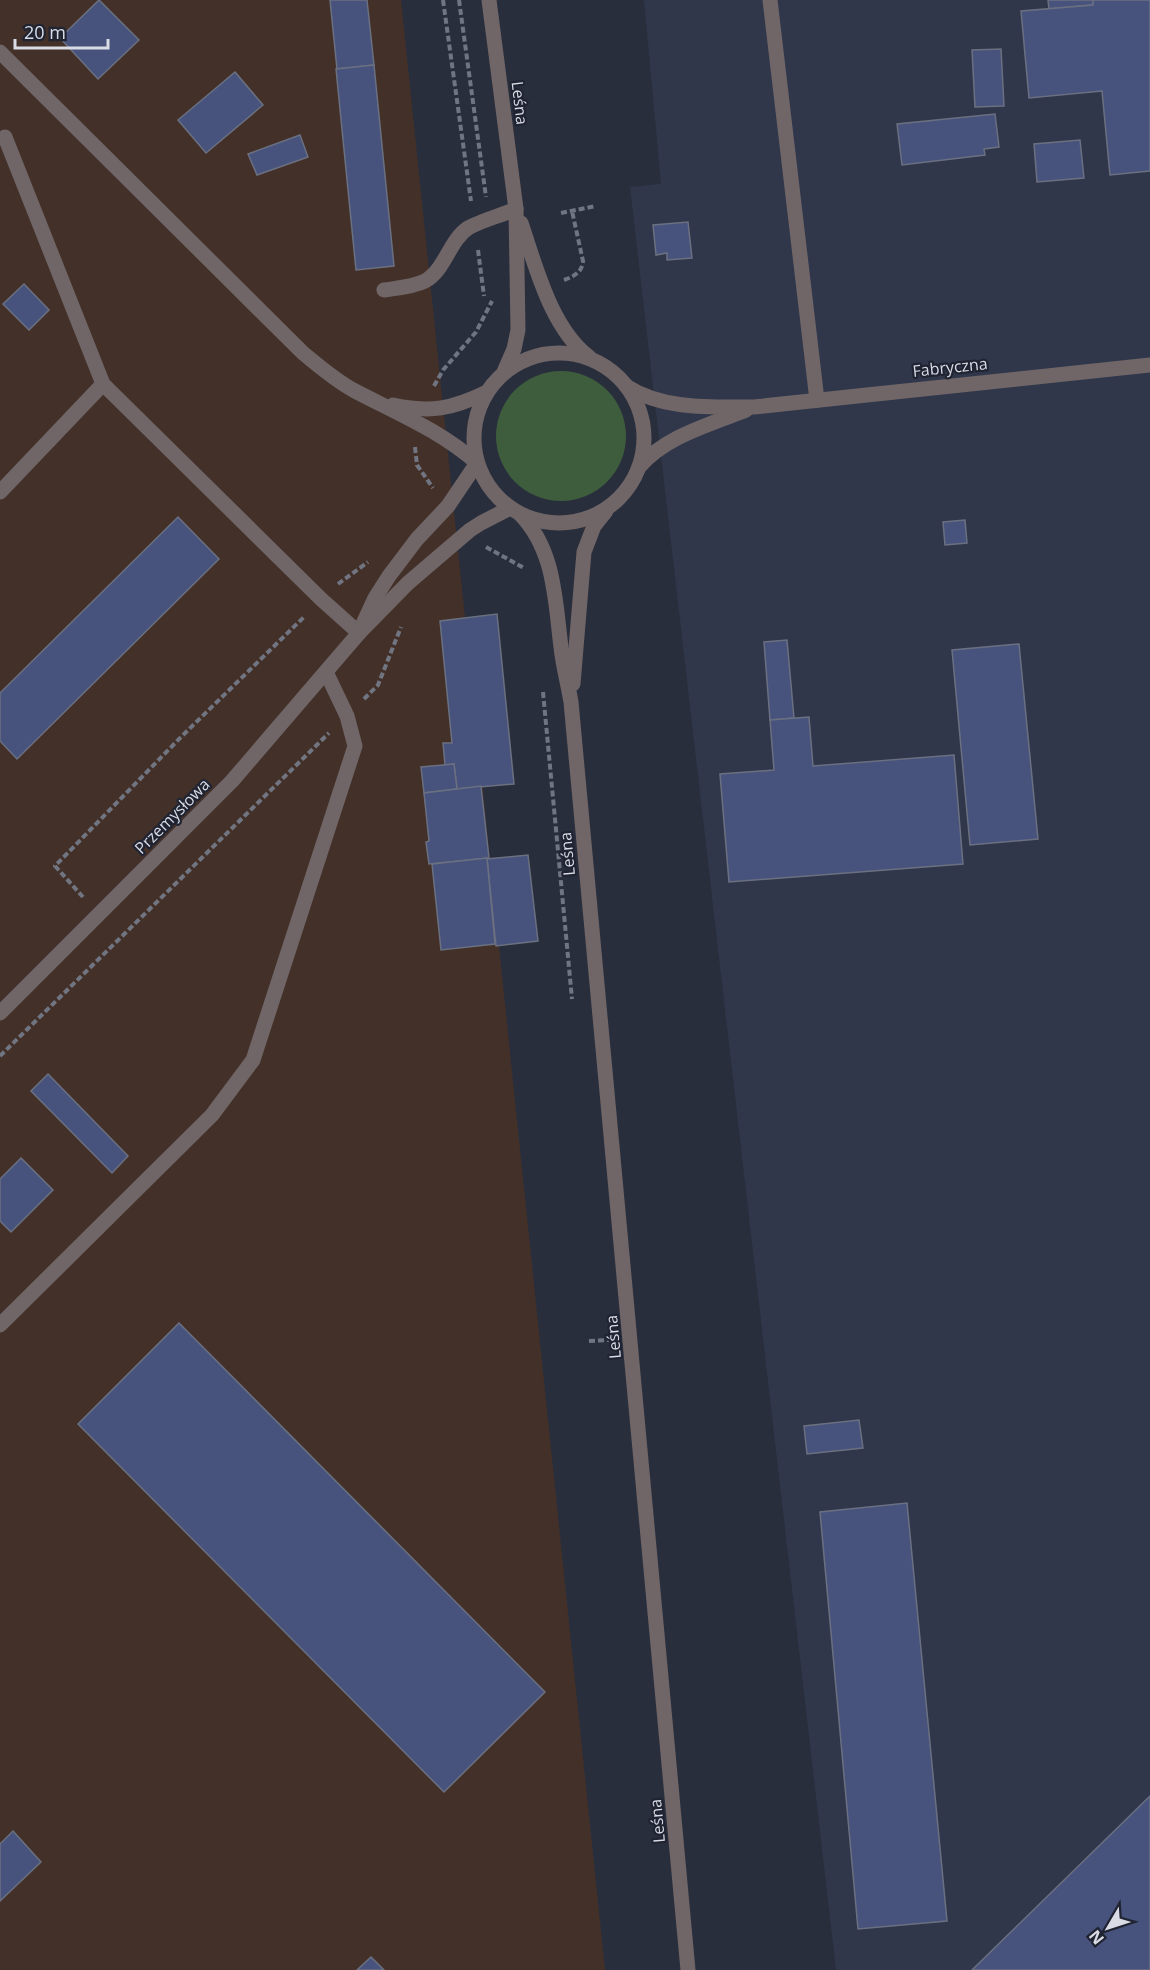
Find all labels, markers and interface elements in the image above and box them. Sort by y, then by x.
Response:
scale bar [15,12,108,50]
text: 20 m [24,20,66,44]
street label: Leśna [506,80,534,126]
street label: Fabryczna [911,352,989,382]
street label: Przemysłowa [130,774,214,858]
street label: Leśna [554,831,580,877]
street label: Leśna [600,1314,626,1360]
street label: Leśna [644,1798,670,1844]
north arrow [1078,1898,1138,1958]
text: N [1084,1925,1109,1949]

